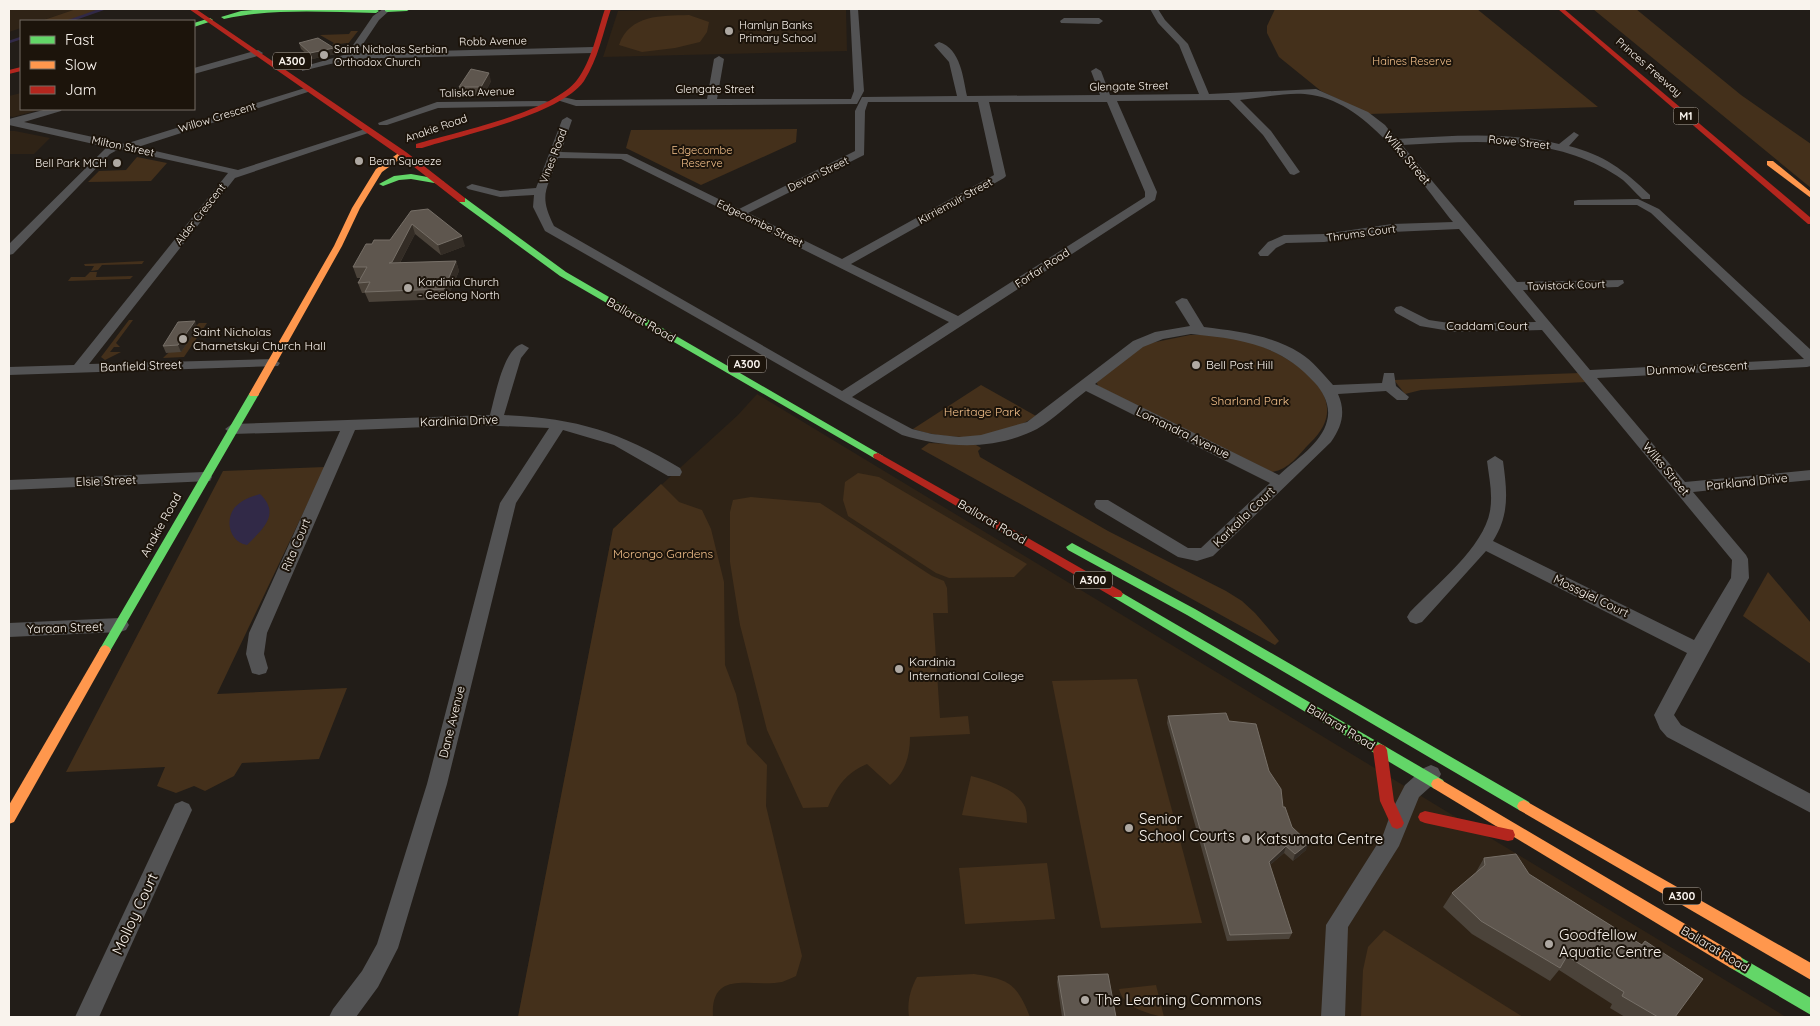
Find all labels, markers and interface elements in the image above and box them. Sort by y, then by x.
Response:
place label: Hamlyn Banks Primary School [739,18,816,45]
legend [20,20,195,110]
marker: Hamlyn Banks Primary School [723,25,735,37]
text: Fast [65,30,94,49]
street label: Robb Avenue [459,33,527,49]
street label: Princes Freeway [1613,34,1685,100]
place label: Saint Nicholas Serbian Orthodox Church [334,42,447,69]
marker: Saint Nicholas Serbian Orthodox Church [318,49,330,61]
road number: A300 [273,52,311,70]
park label: Haines Reserve [1372,54,1452,68]
text: Slow [65,55,97,74]
street label: Glengate Street [1089,78,1169,94]
text: Jam [65,80,96,99]
street label: Glengate Street [675,82,755,96]
street label: Taliska Avenue [439,84,515,100]
street label: Willow Crescent [177,98,258,135]
road number: M1 [1674,108,1698,124]
street label: Anakie Road [403,111,469,145]
street label: Vines Road [536,127,570,185]
street label: Wilks Street [1381,128,1434,187]
street label: Rowe Street [1488,132,1551,152]
street label: Milton Street [90,133,156,160]
park label: Edgecombe Reserve [672,143,732,170]
street label: Devon Street [785,153,851,195]
place label: Bean Squeeze [369,154,441,168]
marker: Bean Squeeze [353,155,365,167]
place label: Bell Park MCH [35,156,107,170]
marker: Bell Park MCH [111,157,123,169]
street label: Kirriemuir Street [915,175,995,227]
street label: Alder Crescent [172,180,229,248]
street label: Edgecombe Street [715,196,806,250]
street label: Thrums Court [1326,221,1397,245]
street label: Forfar Road [1012,245,1072,291]
place label: Kardinia Church - Geelong North [418,275,500,302]
street label: Tavistock Court [1527,277,1606,293]
marker: Kardinia Church - Geelong North [402,282,414,294]
street label: Ballarat Road [604,294,678,345]
street label: Caddam Court [1446,318,1528,333]
place label: Saint Nicholas Charnetskyi Church Hall [193,324,326,353]
marker: Saint Nicholas Charnetskyi Church Hall [177,333,189,345]
road number: A300 [728,356,766,372]
street label: Banfield Street [100,357,182,374]
place label: Bell Post Hill [1206,357,1273,372]
street label: Dunmow Crescent [1646,357,1748,378]
marker: Bell Post Hill [1190,359,1202,371]
park label: Sharland Park [1211,393,1289,408]
street label: Lomandra Avenue [1134,403,1233,462]
park label: Heritage Park [944,404,1020,419]
street label: Kardinia Drive [419,412,499,429]
street label: Wilks Street [1640,439,1693,498]
street label: Parkland Drive [1706,470,1789,493]
street label: Elsie Street [75,472,137,489]
street label: Karkalla Court [1210,483,1278,550]
street label: Anakie Road [137,490,184,559]
street label: Ballarat Road [955,496,1029,547]
street label: Rita Court [278,516,313,573]
park label: Morongo Gardens [613,546,713,561]
street label: Mossgiel Court [1551,571,1631,620]
road number: A300 [1074,572,1112,588]
street label: Yaraan Street [27,619,103,636]
place label: Kardinia International College [909,654,1024,683]
marker: Kardinia International College [893,663,905,675]
street label: Dane Avenue [435,684,468,760]
street label: Ballarat Road [1305,700,1378,753]
place label: Senior School Courts [1139,809,1235,845]
marker: Senior School Courts [1123,822,1135,834]
place label: Katsumata Centre [1256,829,1383,848]
marker: Katsumata Centre [1240,833,1252,845]
street label: Molloy Court [107,870,162,958]
road number: A300 [1663,888,1701,904]
street label: Ballarat Road [1679,922,1752,975]
place label: Goodfellow Aquatic Centre [1559,925,1662,961]
marker: Goodfellow Aquatic Centre [1543,938,1555,950]
place label: The Learning Commons [1095,990,1262,1009]
marker: The Learning Commons [1079,994,1091,1006]

